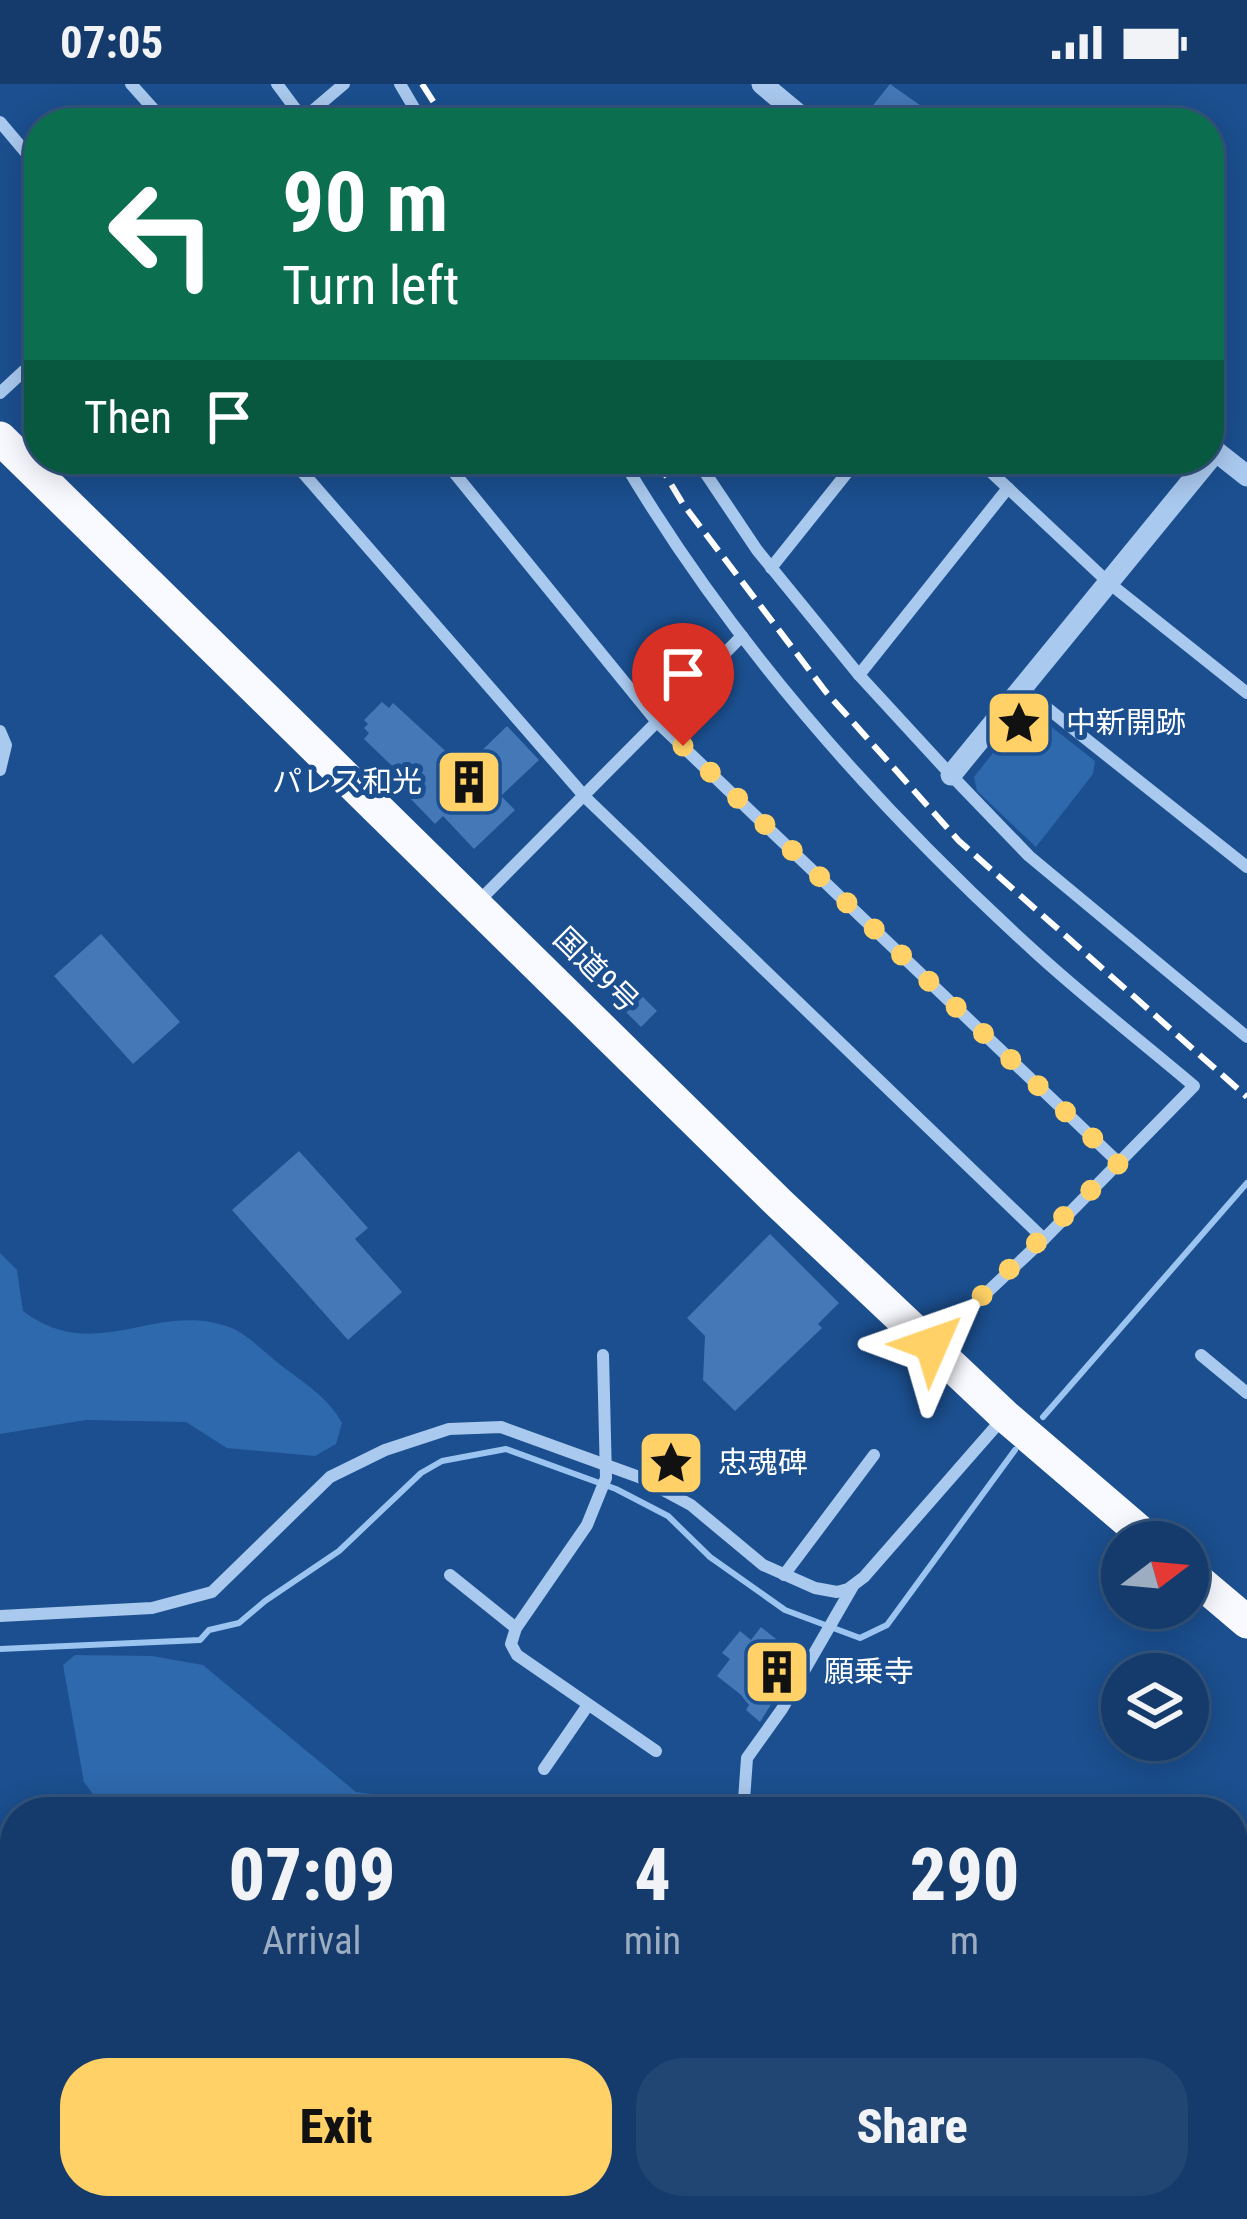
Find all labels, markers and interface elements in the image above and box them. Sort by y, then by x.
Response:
text: 07:05 [60,16,163,69]
text: 90 m [282,153,449,252]
icon: left [84,156,240,312]
text: Turn left [282,254,459,317]
icon: arrive [196,384,262,450]
text: Then [84,391,172,444]
pin [632,623,734,746]
icon: arrive [650,641,716,707]
place icon: 中新開跡 [984,688,1054,758]
place label: 中新開跡 [1066,705,1186,740]
building icon: パレス和光 [434,747,504,817]
place label: パレス和光 [272,764,422,799]
street label: 国道9号 [547,920,646,1019]
position arrow [869,1281,995,1407]
place icon: 忠魂碑 [636,1428,706,1498]
place label: 忠魂碑 [718,1445,808,1480]
north arrow [1101,1521,1209,1629]
map controls [1101,1521,1209,1761]
building icon: 願乗寺 [742,1637,812,1707]
button: layers [1101,1653,1209,1761]
place label: 願乗寺 [824,1654,914,1689]
text: 07:09 [229,1833,395,1918]
text: 4 [634,1833,671,1918]
text: 290 [910,1833,1019,1918]
text: Arrival [262,1918,362,1964]
text: min [624,1918,681,1964]
text: m [950,1918,979,1964]
button: Exit [60,2058,612,2196]
button: Share [636,2058,1188,2196]

